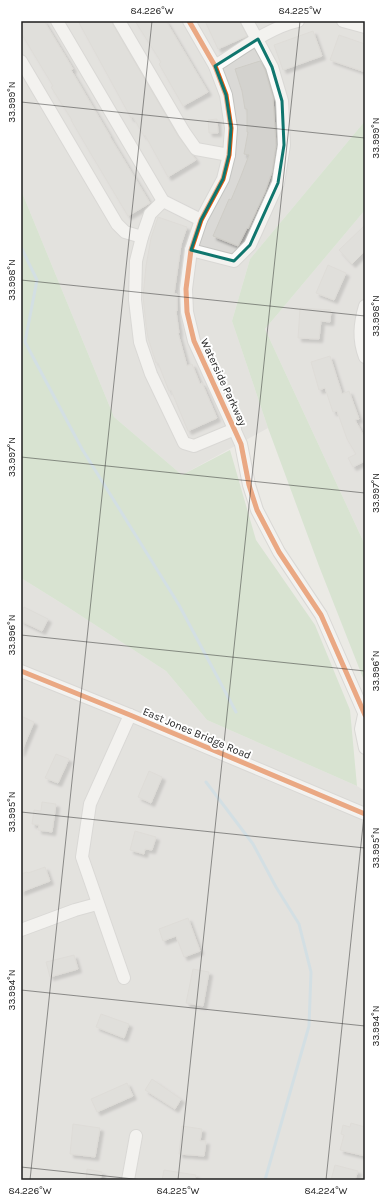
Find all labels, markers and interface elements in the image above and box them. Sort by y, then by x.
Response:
text: 84.226°W [130,5,174,17]
text: 84.225°W [278,5,322,17]
text: 33.999°N [6,81,18,123]
text: 33.999°N [370,117,382,159]
text: 33.998°N [6,259,18,301]
text: 33.998°N [370,295,382,337]
street label: Waterside Parkway [198,337,249,428]
text: 33.997°N [6,437,18,477]
text: 33.997°N [370,473,382,513]
text: 33.996°N [6,614,18,656]
text: 33.996°N [370,650,382,692]
street label: East Jones Bridge Road [141,705,253,762]
text: 33.995°N [6,791,18,833]
text: 33.995°N [370,827,382,869]
text: 33.994°N [6,969,18,1011]
text: 33.994°N [370,1005,382,1047]
text: 84.226°W [8,1185,52,1197]
text: 84.225°W [156,1185,200,1197]
text: 84.224°W [304,1185,348,1197]

